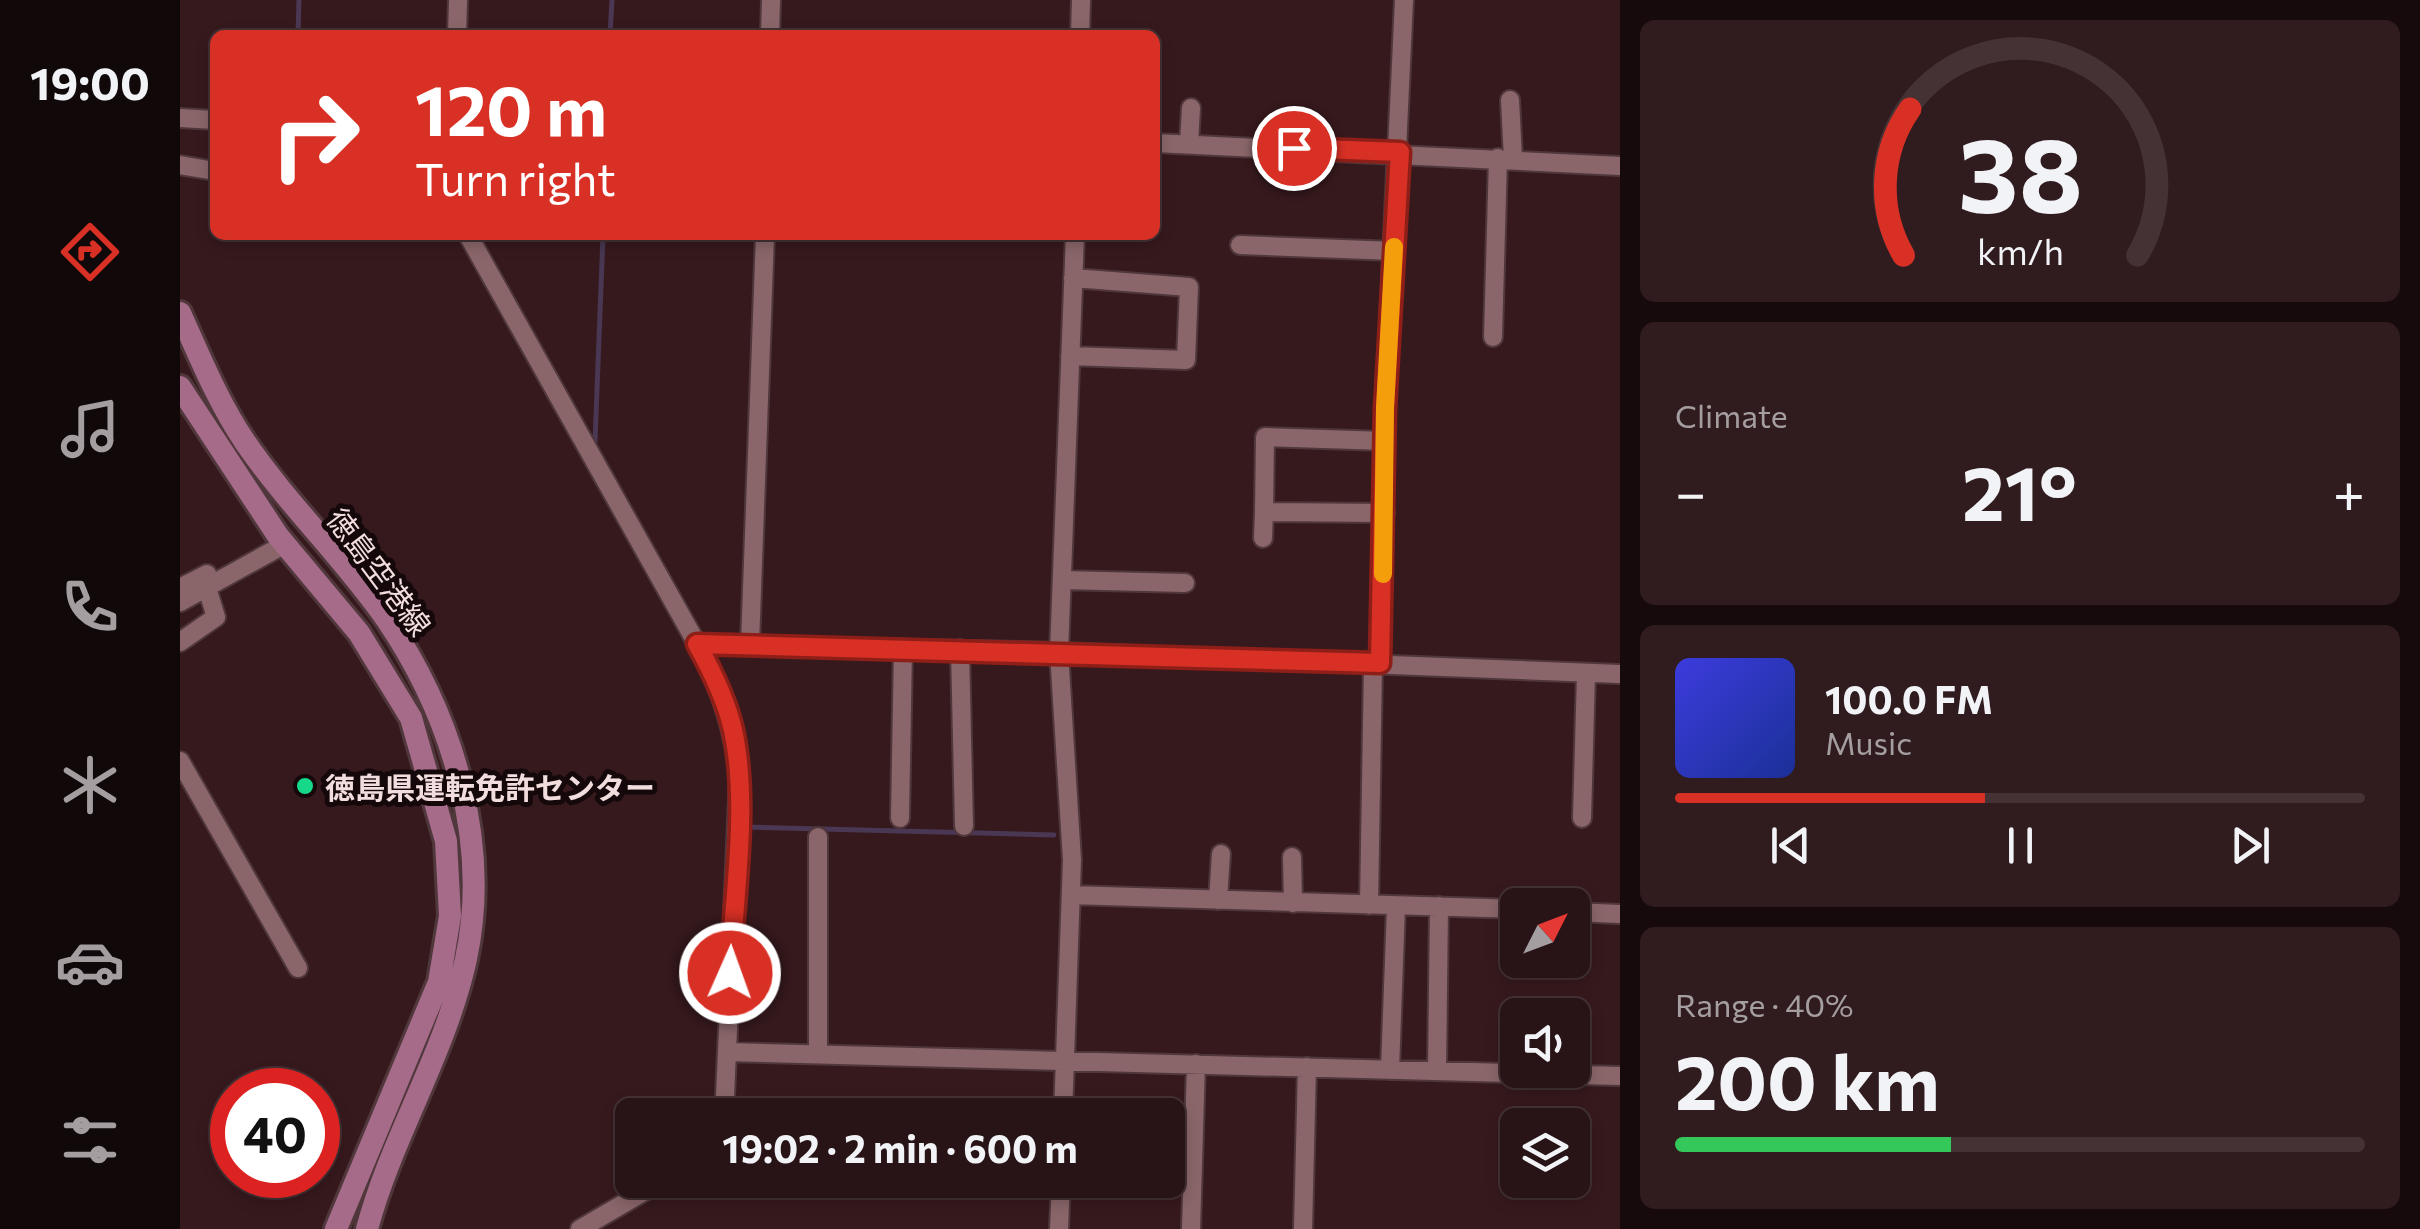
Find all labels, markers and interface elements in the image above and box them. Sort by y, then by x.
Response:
text: 19:00 [30,54,150,109]
text: 120 m [415,65,607,150]
icon: right [250,70,380,200]
pin [1252,106,1337,191]
text: 38 [1958,107,2082,234]
icon: arrive [1267,121,1322,176]
text: Turn right [415,150,616,205]
icon: directions [55,217,125,287]
text: km/h [1977,229,2063,272]
icon: music [55,394,125,464]
text: Climate [1675,395,1788,435]
text: 21° [1962,445,2077,536]
text: − [1675,457,1706,524]
text: + [2333,457,2365,524]
street label: 徳島空港線 [320,500,440,642]
icon: phone [55,572,125,642]
text: 100.0 FM [1825,675,1993,722]
text: Music [1825,722,1912,762]
icon: climate [55,750,125,820]
place label: 徳島県運転免許センター [325,768,655,805]
marker: 徳島県運転免許センター [294,775,316,797]
icon: previous [1763,818,1818,873]
icon: pause [1993,818,2048,873]
icon: next [2223,818,2278,873]
north arrow [1500,888,1590,978]
map controls [1500,888,1590,1198]
position arrow [678,921,782,1025]
icon: car [55,927,125,997]
text: Range · 40% [1675,984,1853,1024]
button: sound [1500,998,1590,1088]
text: 200 km [1675,1034,1940,1125]
speed limit sign: 40 [210,1068,340,1198]
icon: filters [55,1105,125,1175]
button: layers [1500,1108,1590,1198]
text: 19:02 · 2 min · 600 m [722,1124,1078,1171]

